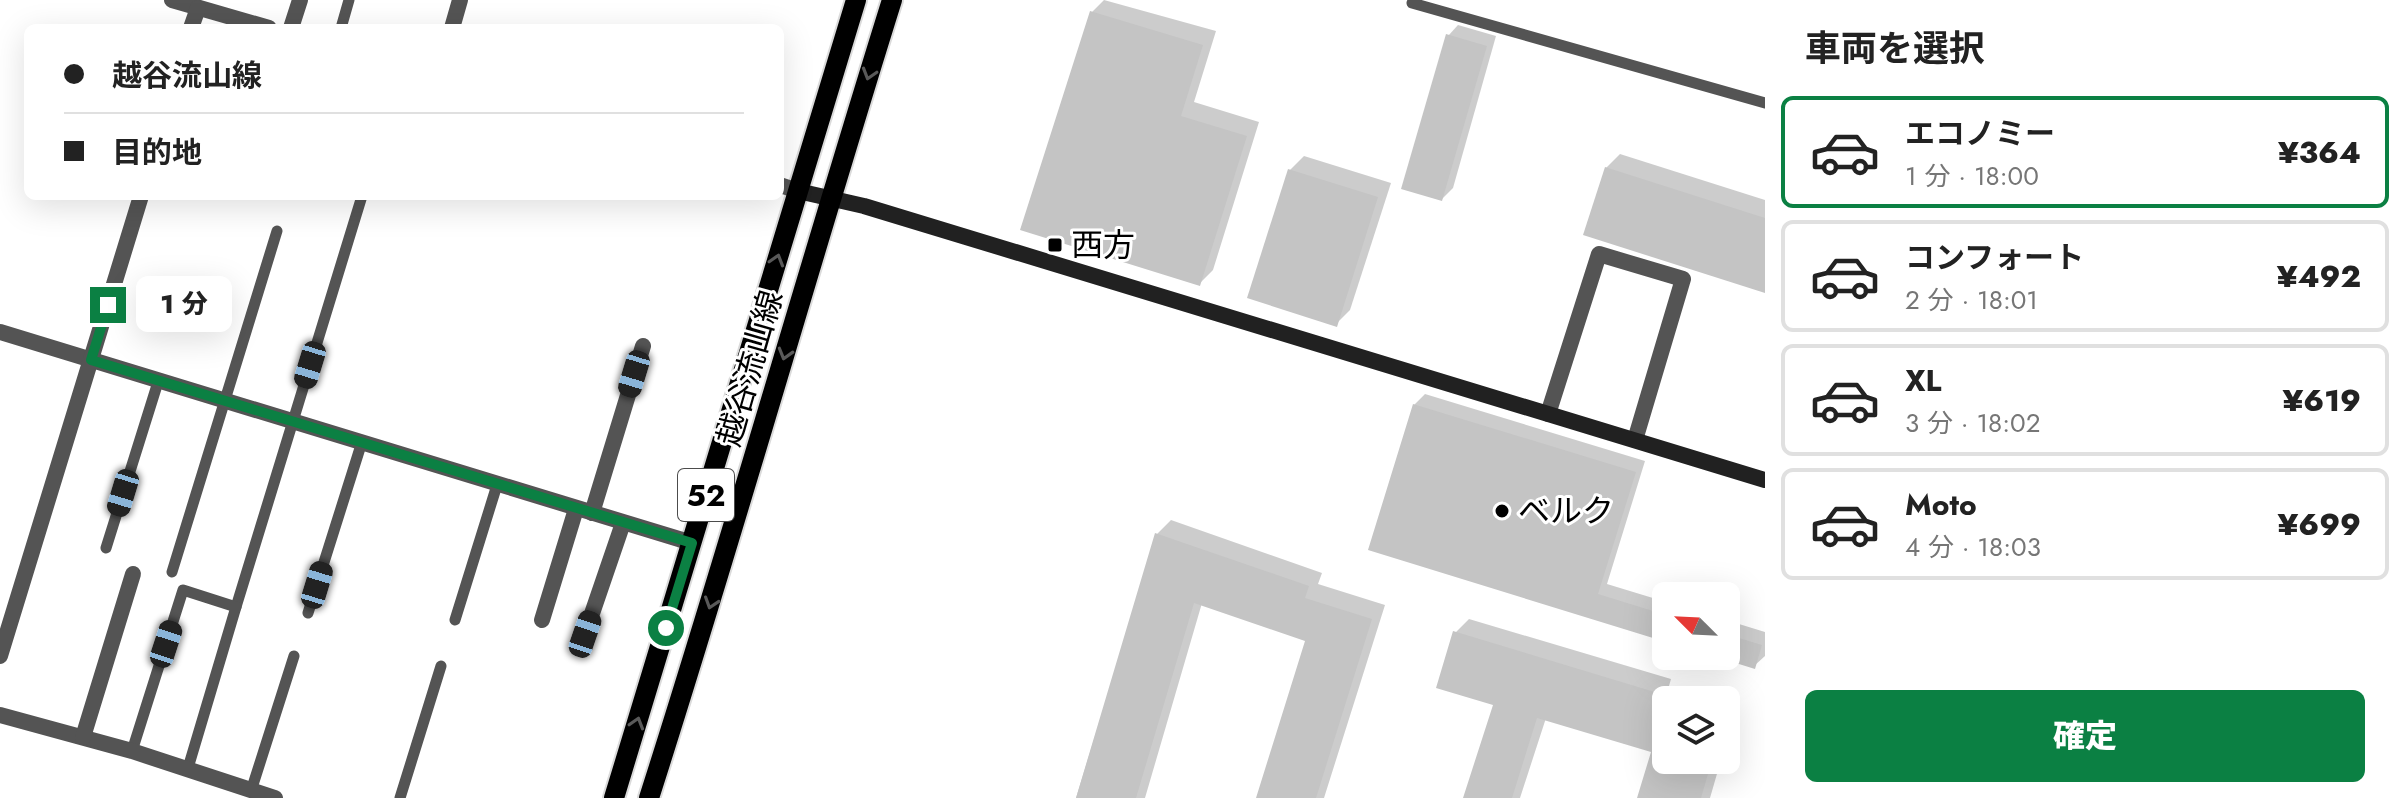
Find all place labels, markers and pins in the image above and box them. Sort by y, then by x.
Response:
place label: 西方 [1071,222,1135,268]
marker: 西方 [1046,236,1064,254]
place label: ベルク [1518,488,1614,534]
marker: ベルク [1493,502,1511,520]

